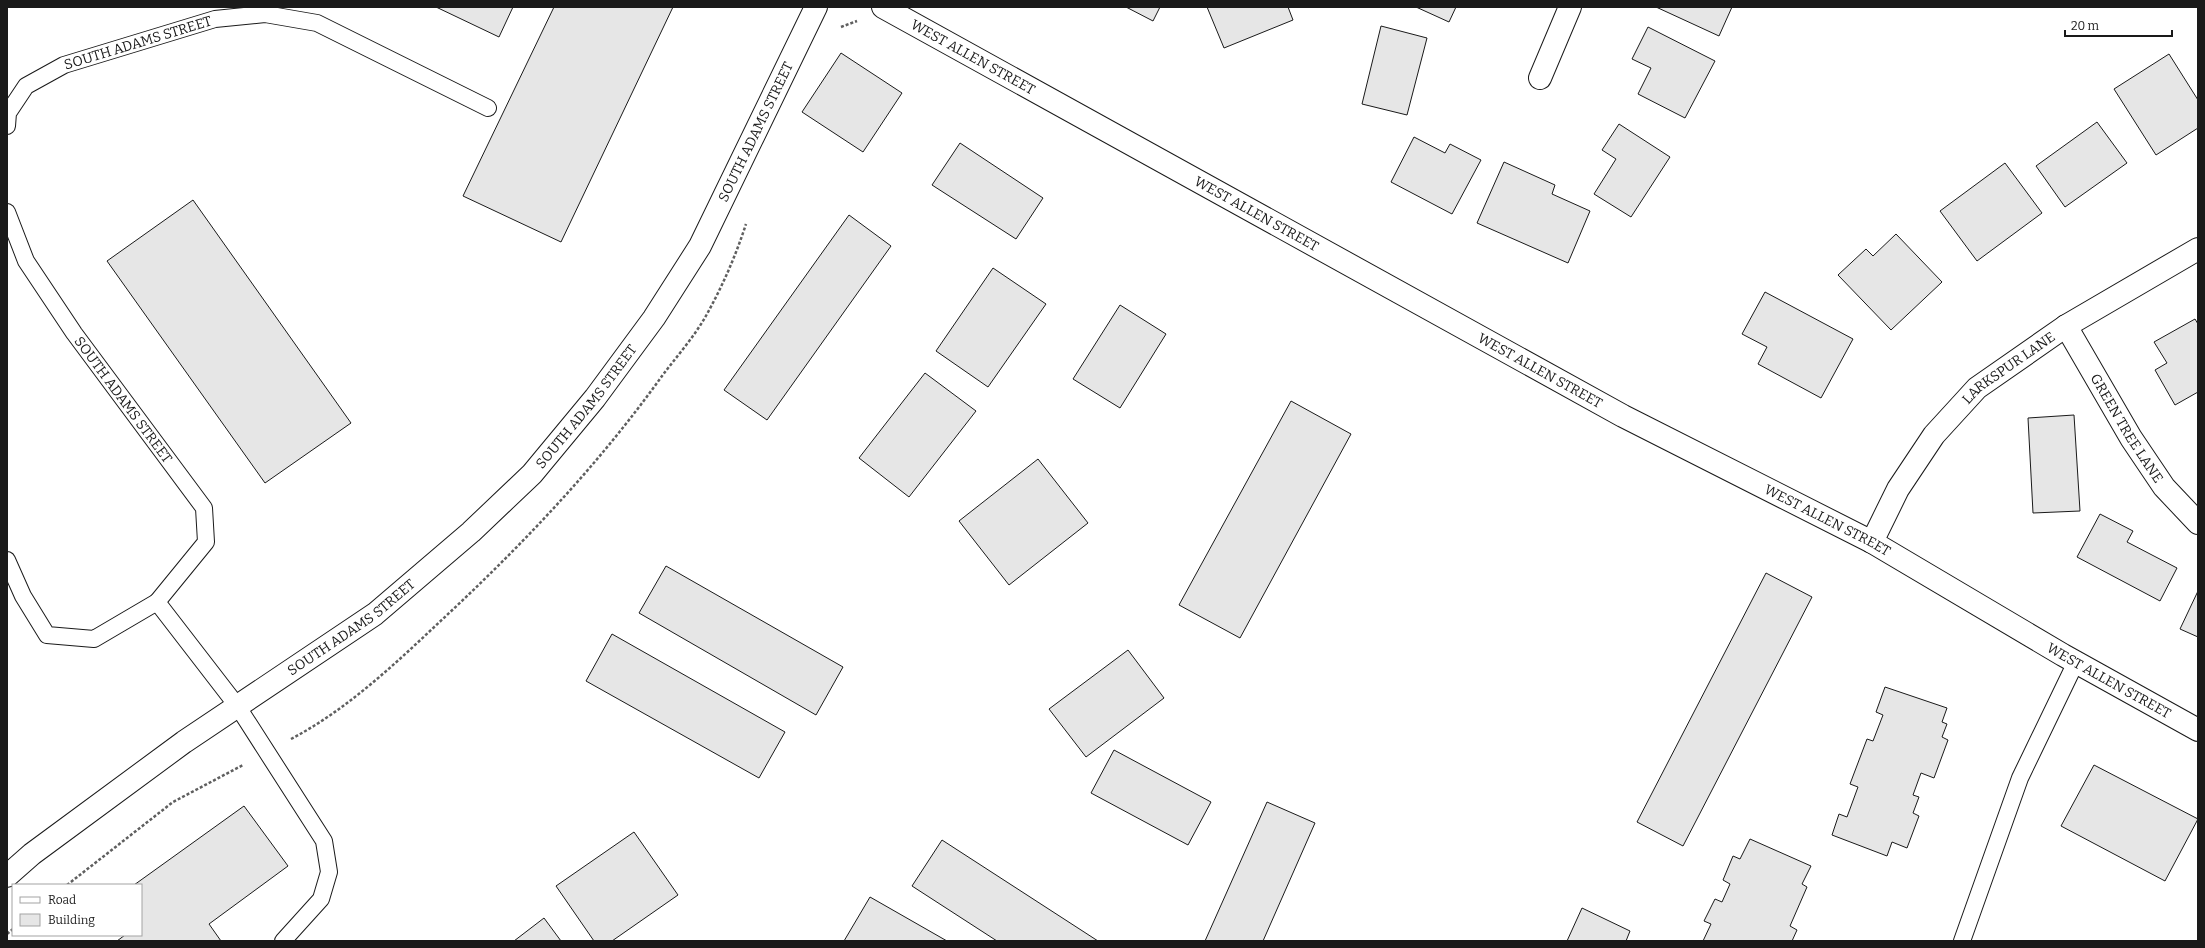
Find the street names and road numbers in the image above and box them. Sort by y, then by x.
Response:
street label: SOUTH ADAMS STREET [62,13,214,73]
street label: WEST ALLEN STREET [908,16,1038,98]
street label: SOUTH ADAMS STREET [715,59,797,205]
street label: WEST ALLEN STREET [1191,173,1322,255]
street label: LARKSPUR LANE [1959,328,2059,408]
street label: WEST ALLEN STREET [1475,330,1605,412]
street label: SOUTH ADAMS STREET [70,333,176,466]
street label: SOUTH ADAMS STREET [532,341,641,472]
street label: GREEN TREE LANE [2087,371,2167,486]
street label: WEST ALLEN STREET [1762,481,1893,560]
street label: SOUTH ADAMS STREET [284,576,419,679]
street label: WEST ALLEN STREET [2044,639,2174,722]

